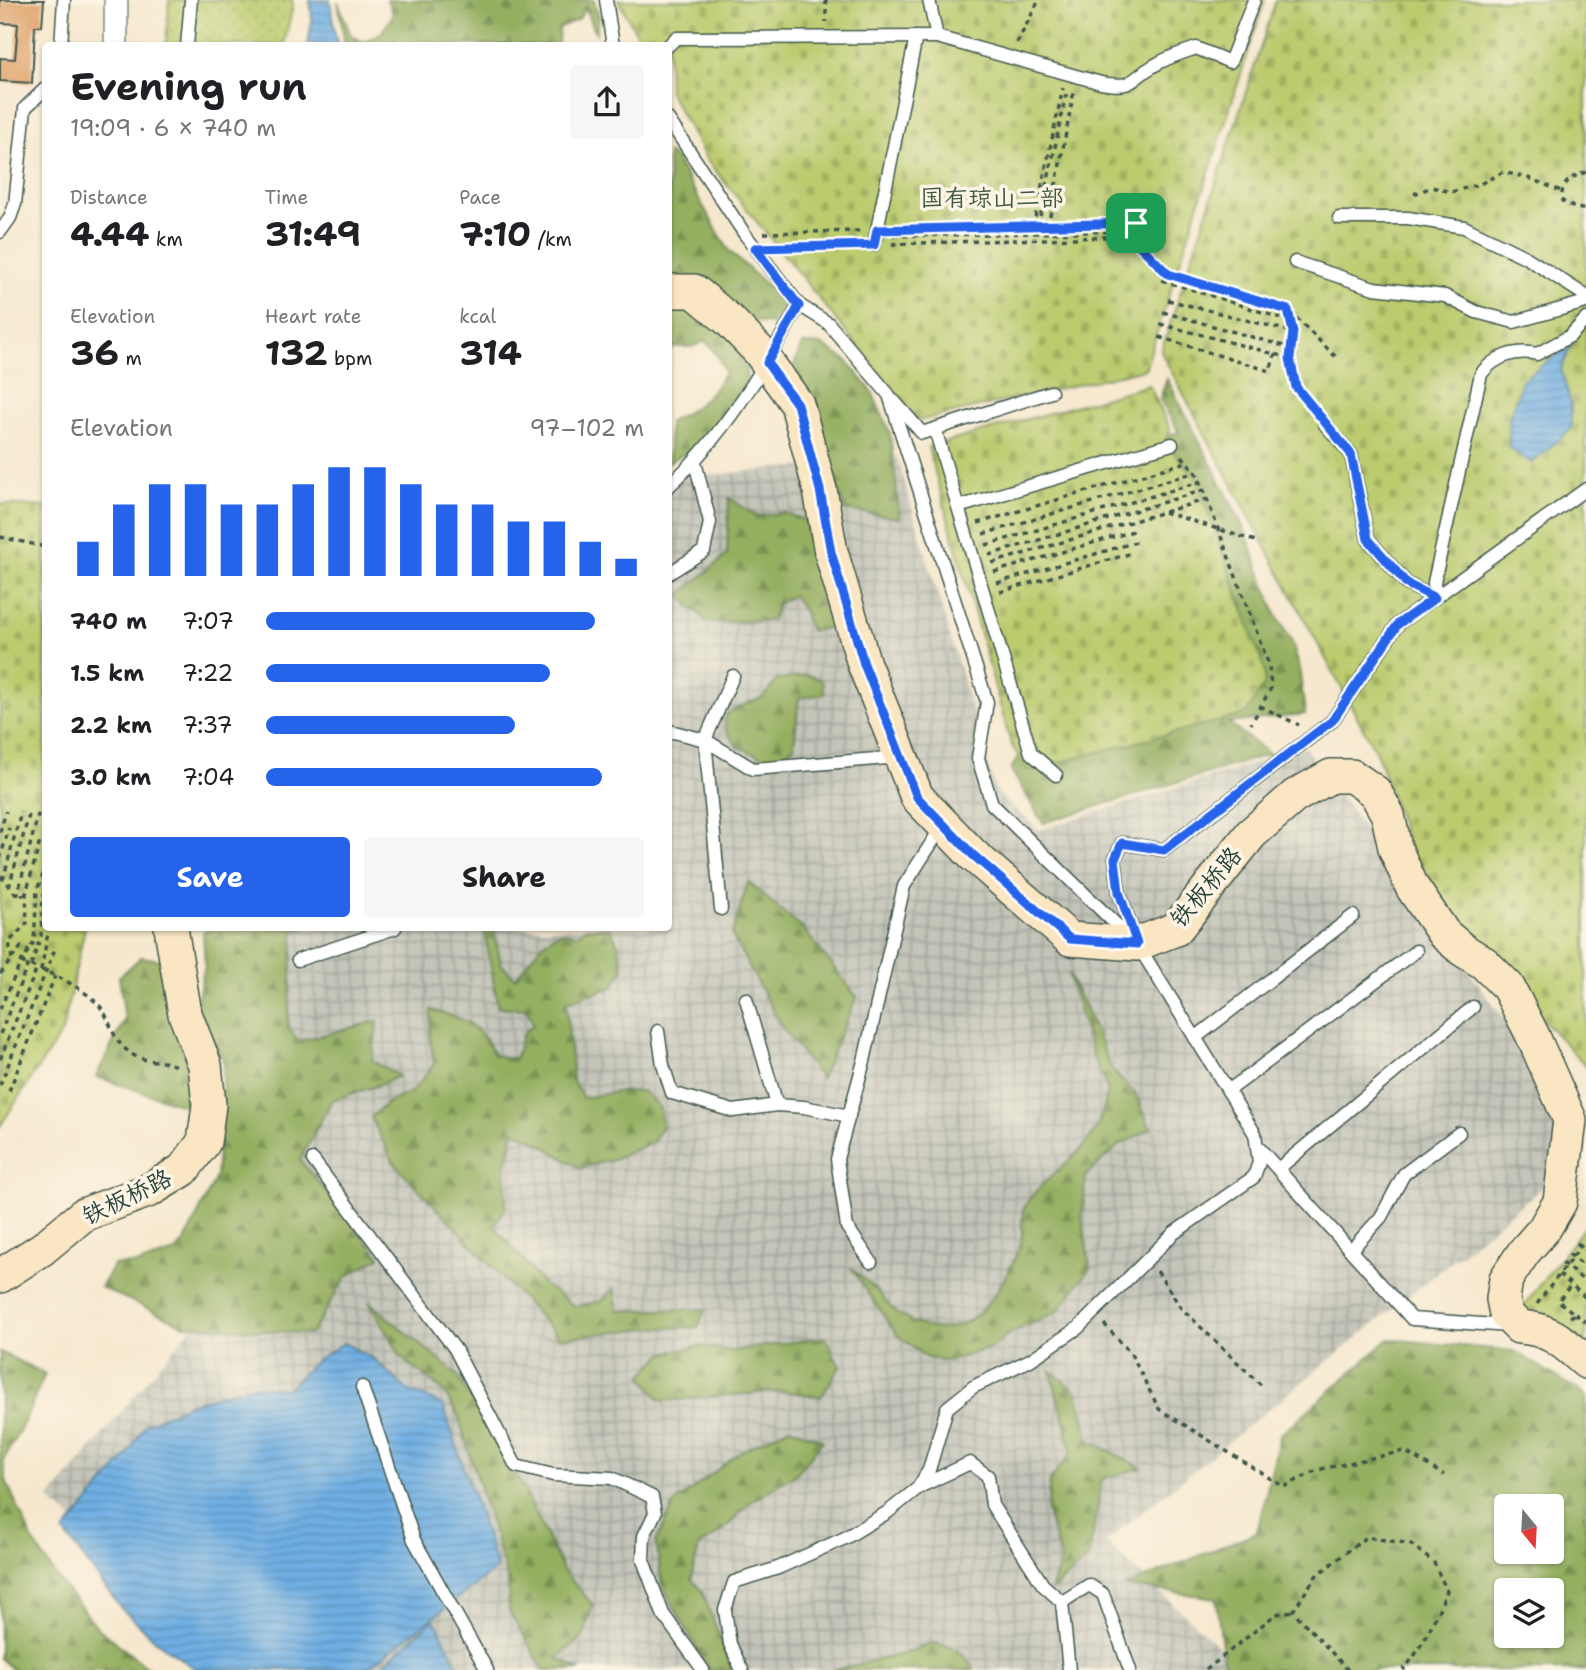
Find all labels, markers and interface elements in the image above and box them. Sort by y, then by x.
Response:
text: Evening run [70,61,307,112]
button: share [570,65,644,139]
text: 19:09 · 6 × 740 m [70,113,276,143]
park label: 国有琼山二部 [920,182,1064,214]
text: Distance [70,185,148,210]
text: Time [265,185,308,210]
text: Pace [459,185,501,210]
pin [1106,193,1166,253]
icon: arrive [1117,204,1155,242]
text: 4.44 [70,210,149,257]
text: 31:49 [265,210,361,257]
text: 7:10 [459,210,531,257]
text: km [149,227,183,252]
text: /km [531,227,572,252]
text: Elevation [70,304,155,329]
text: Heart rate [265,304,361,329]
text: kcal [459,304,496,329]
text: 36 [70,329,119,376]
text: 132 [265,329,328,376]
text: 314 [459,329,522,376]
text: m [119,346,142,371]
text: bpm [328,346,372,371]
text: Elevation [70,413,173,443]
text: 97–102 m [530,413,644,443]
text: 740 m [70,606,147,636]
text: 7:07 [182,606,234,636]
text: 1.5 km [70,658,144,688]
text: 7:22 [182,658,233,688]
text: 2.2 km [70,710,152,740]
text: 7:37 [182,710,233,740]
text: 3.0 km [70,762,151,792]
text: 7:04 [182,762,234,792]
button: Save [70,837,350,917]
button: Share [364,837,644,917]
street label: 铁板桥路 [1163,840,1249,934]
street label: 铁板桥路 [77,1162,177,1232]
north arrow [1494,1494,1564,1564]
map controls [1494,1494,1564,1648]
button: layers [1494,1578,1564,1648]

